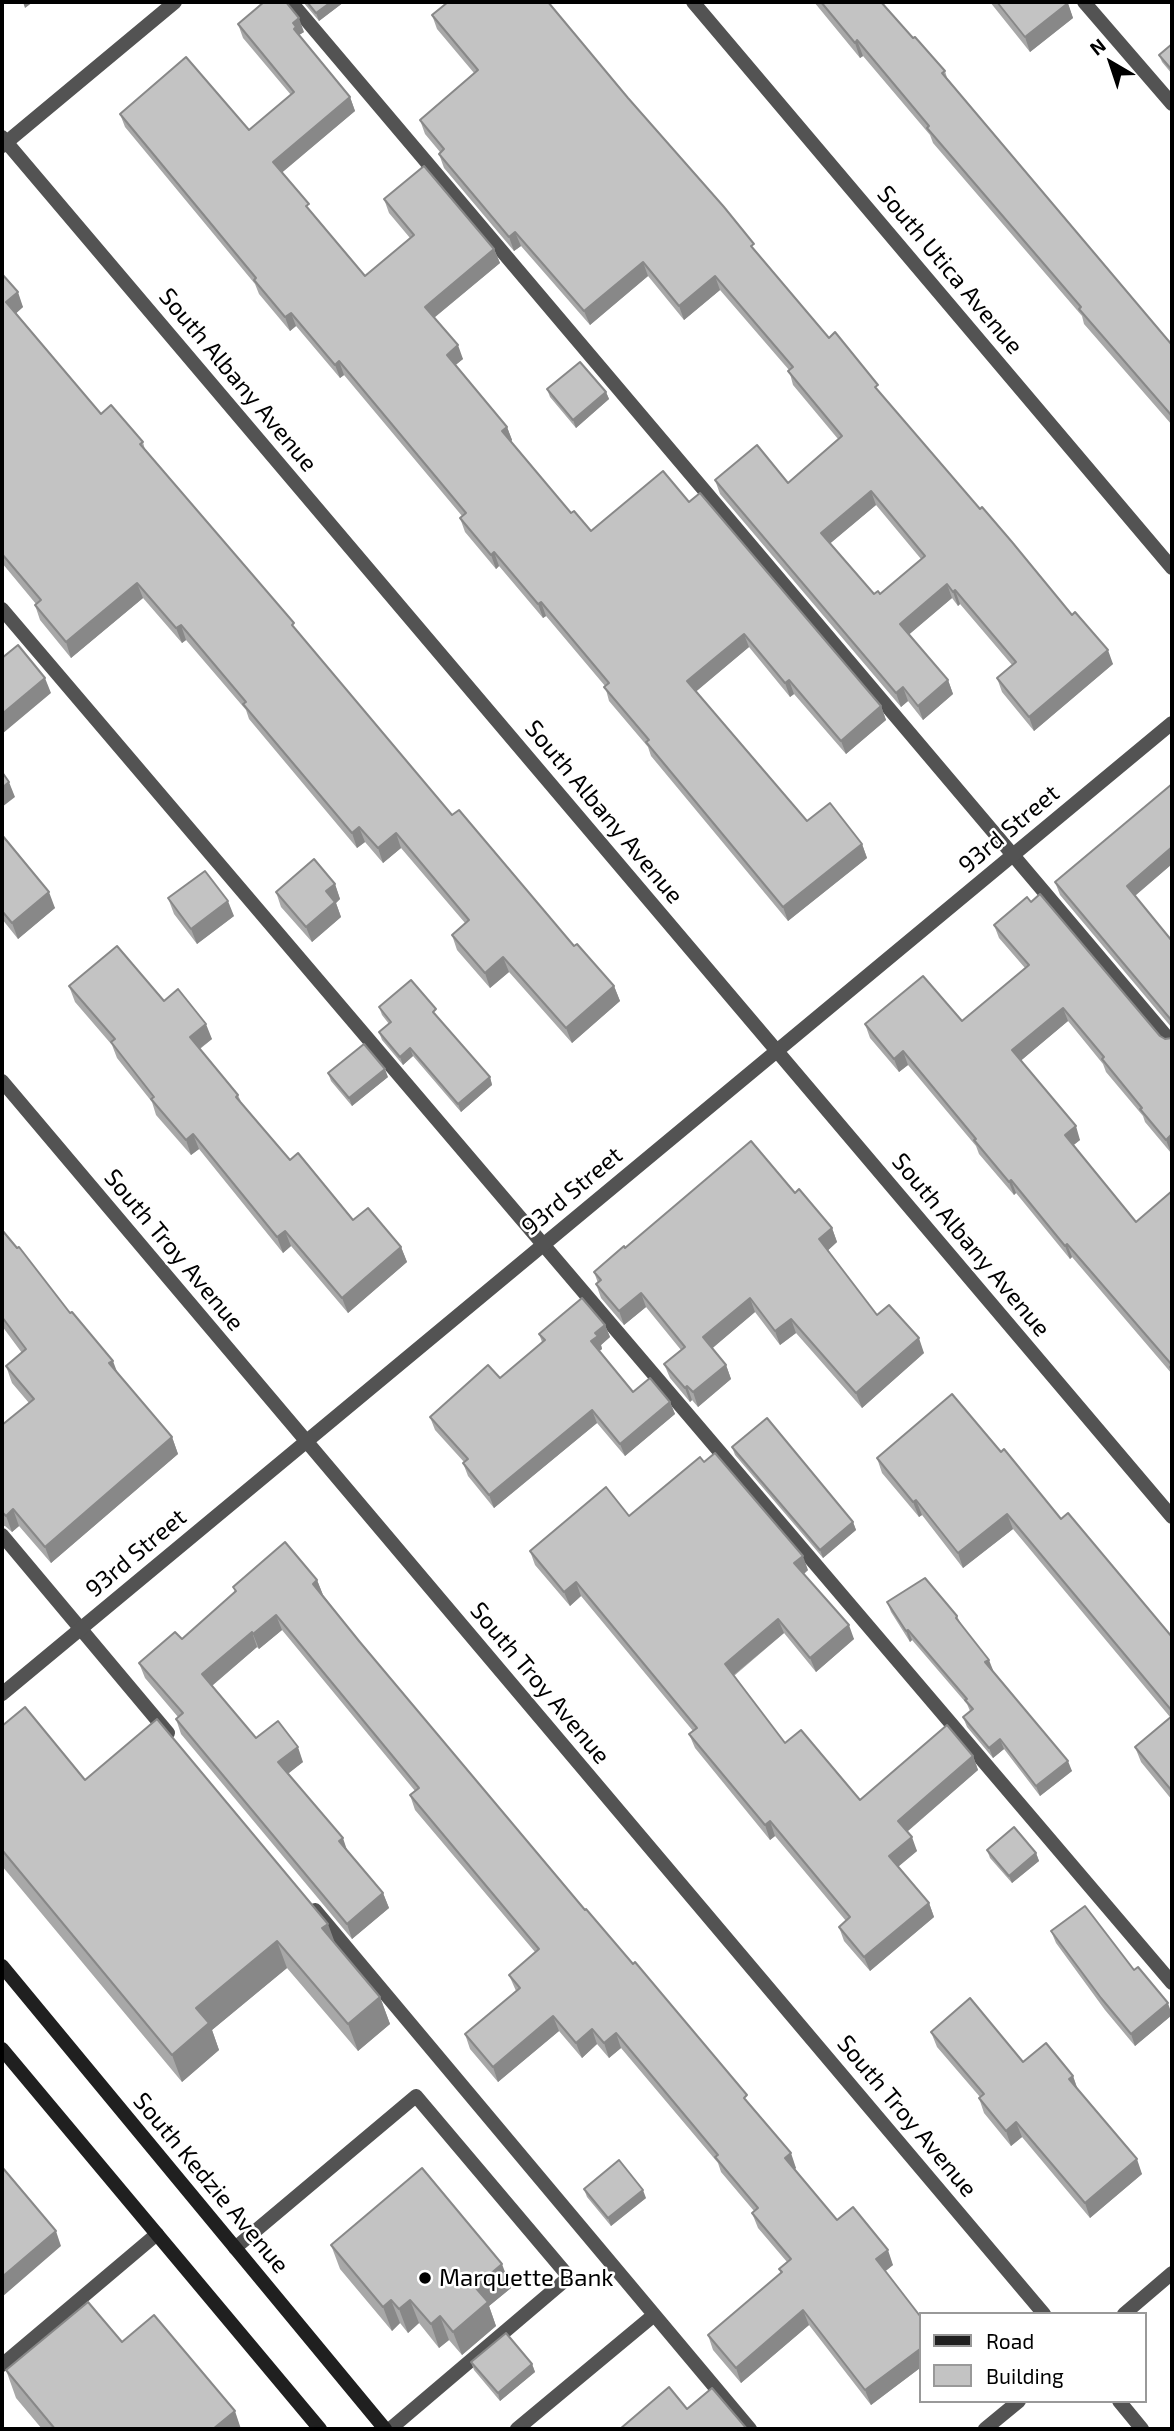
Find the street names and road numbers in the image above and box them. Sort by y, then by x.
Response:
street label: South Utica Avenue [871,180,1029,360]
street label: South Albany Avenue [153,282,323,478]
street label: South Albany Avenue [519,714,689,910]
street label: 93rd Street [953,779,1065,879]
street label: 93rd Street [516,1141,628,1241]
street label: South Albany Avenue [886,1147,1056,1343]
street label: South Troy Avenue [98,1163,250,1337]
street label: 93rd Street [80,1503,192,1603]
street label: South Troy Avenue [464,1596,616,1770]
street label: South Troy Avenue [831,2029,983,2203]
street label: South Kedzie Avenue [127,2087,295,2279]

